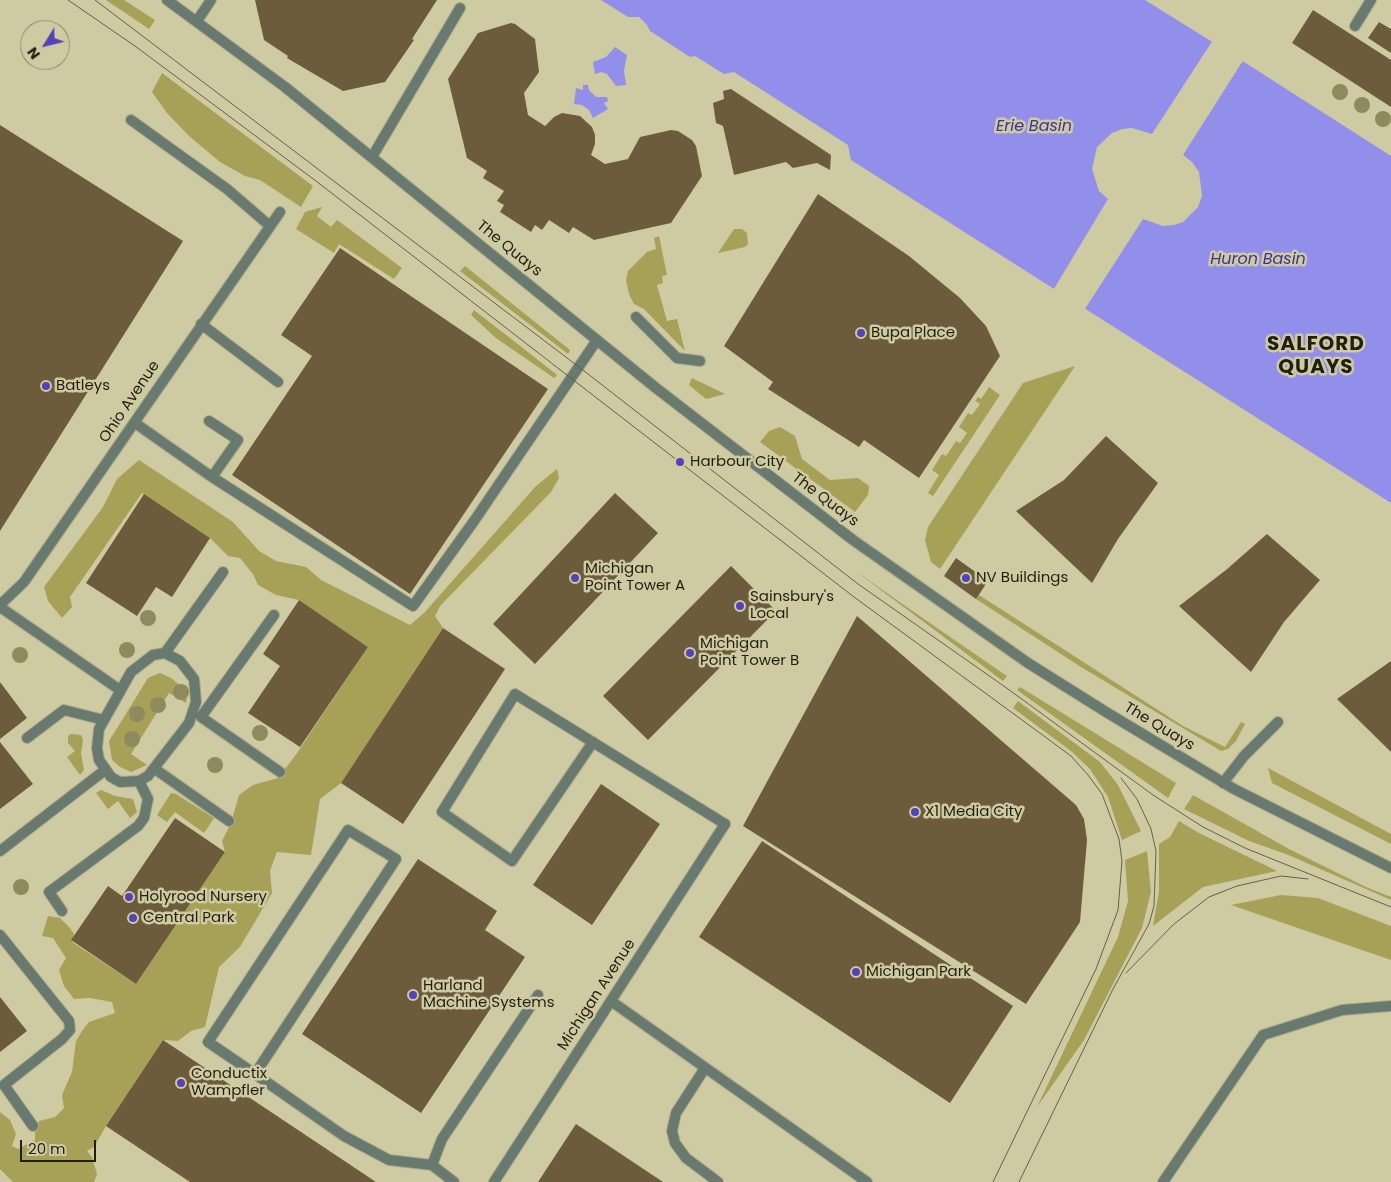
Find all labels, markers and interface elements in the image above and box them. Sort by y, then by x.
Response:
north arrow [20,20,70,70]
text: N [22,43,45,63]
water label: Erie Basin [996,117,1072,137]
street label: The Quays [473,217,545,281]
water label: Huron Basin [1210,250,1306,270]
place label: Bupa Place [871,324,955,342]
marker: Bupa Place [855,327,867,339]
district label: SALFORD QUAYS [1266,333,1366,380]
street label: Ohio Avenue [96,358,164,446]
place label: Batleys [56,377,110,395]
marker: Batleys [40,380,52,392]
place label: Harbour City [690,453,784,471]
marker: Harbour City [674,456,686,468]
street label: The Quays [788,469,862,531]
place label: Michigan Point Tower A [585,560,685,595]
place label: NV Buildings [976,569,1068,587]
marker: Michigan Point Tower A [569,572,581,584]
marker: NV Buildings [960,572,972,584]
place label: Sainsbury's Local [750,588,834,623]
marker: Sainsbury's Local [734,600,746,612]
place label: Michigan Point Tower B [700,635,799,670]
marker: Michigan Point Tower B [684,647,696,659]
street label: The Quays [1121,699,1197,755]
place label: X1 Media City [925,803,1022,821]
marker: X1 Media City [909,806,921,818]
place label: Holyrood Nursery [139,888,267,906]
marker: Holyrood Nursery [123,891,135,903]
place label: Central Park [143,909,235,927]
marker: Central Park [127,912,139,924]
street label: Michigan Avenue [554,936,640,1054]
place label: Michigan Park [866,963,971,981]
marker: Michigan Park [850,966,862,978]
place label: Harland Machine Systems [423,977,554,1012]
marker: Harland Machine Systems [407,989,419,1001]
place label: Conductix Wampfler [191,1065,267,1100]
marker: Conductix Wampfler [175,1077,187,1089]
scale bar [22,1130,99,1162]
text: 20 m [28,1138,66,1159]

